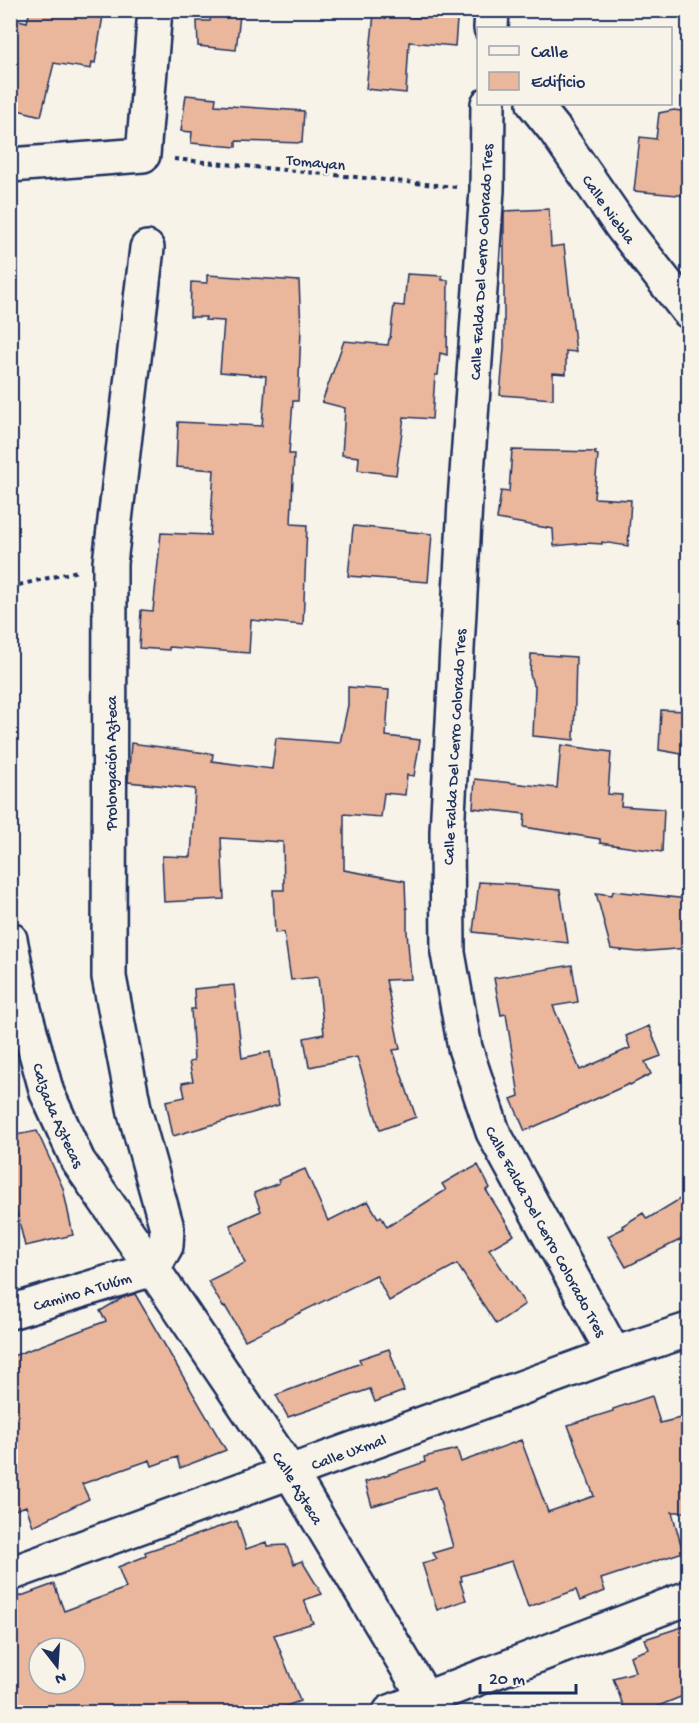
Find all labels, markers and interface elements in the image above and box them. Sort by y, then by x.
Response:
legend [477,27,672,105]
text: Calle [531,43,569,64]
text: Edificio [531,73,585,94]
street label: Calle Falda Del Cerro Colorado Tres [468,143,499,381]
street label: Tomayan [284,152,346,177]
street label: Calle Niebla [576,172,638,250]
street label: Calle Falda Del Cerro Colorado Tres [441,628,472,866]
street label: Prolongación Azteca [104,695,123,831]
street label: Calzada Aztecas [26,1062,86,1174]
street label: Calle Falda Del Cerro Colorado Tres [479,1125,609,1342]
street label: Camino A Tulúm [32,1270,135,1317]
street label: Calle Uxmal [310,1432,389,1476]
street label: Calle Azteca [266,1449,326,1530]
north arrow [27,1636,87,1696]
scale bar [480,1657,576,1695]
text: N [52,1666,68,1688]
text: 20 m [489,1670,525,1691]

